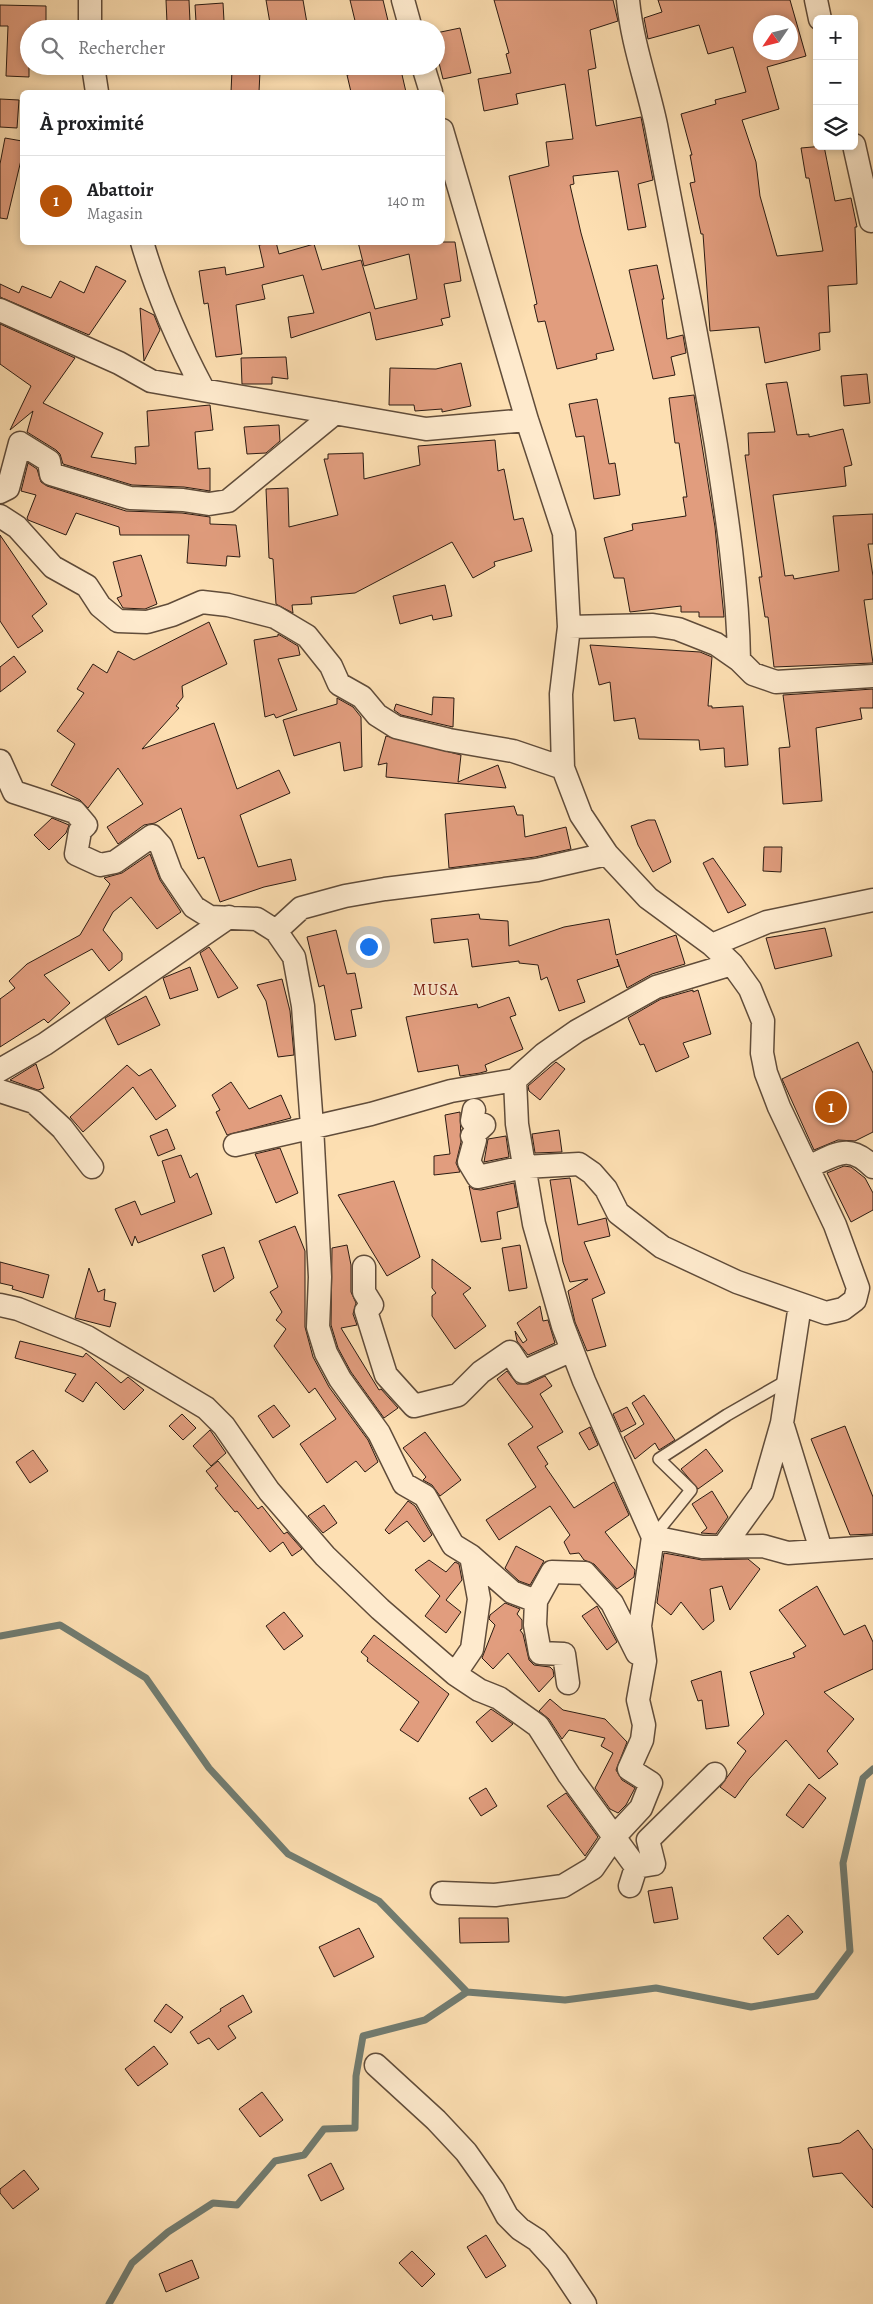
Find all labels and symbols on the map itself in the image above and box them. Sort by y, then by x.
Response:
north arrow [753,15,798,60]
your location [356,934,382,960]
district label: MUSA [413,979,459,1001]
pin: 1 [815,1088,847,1126]

